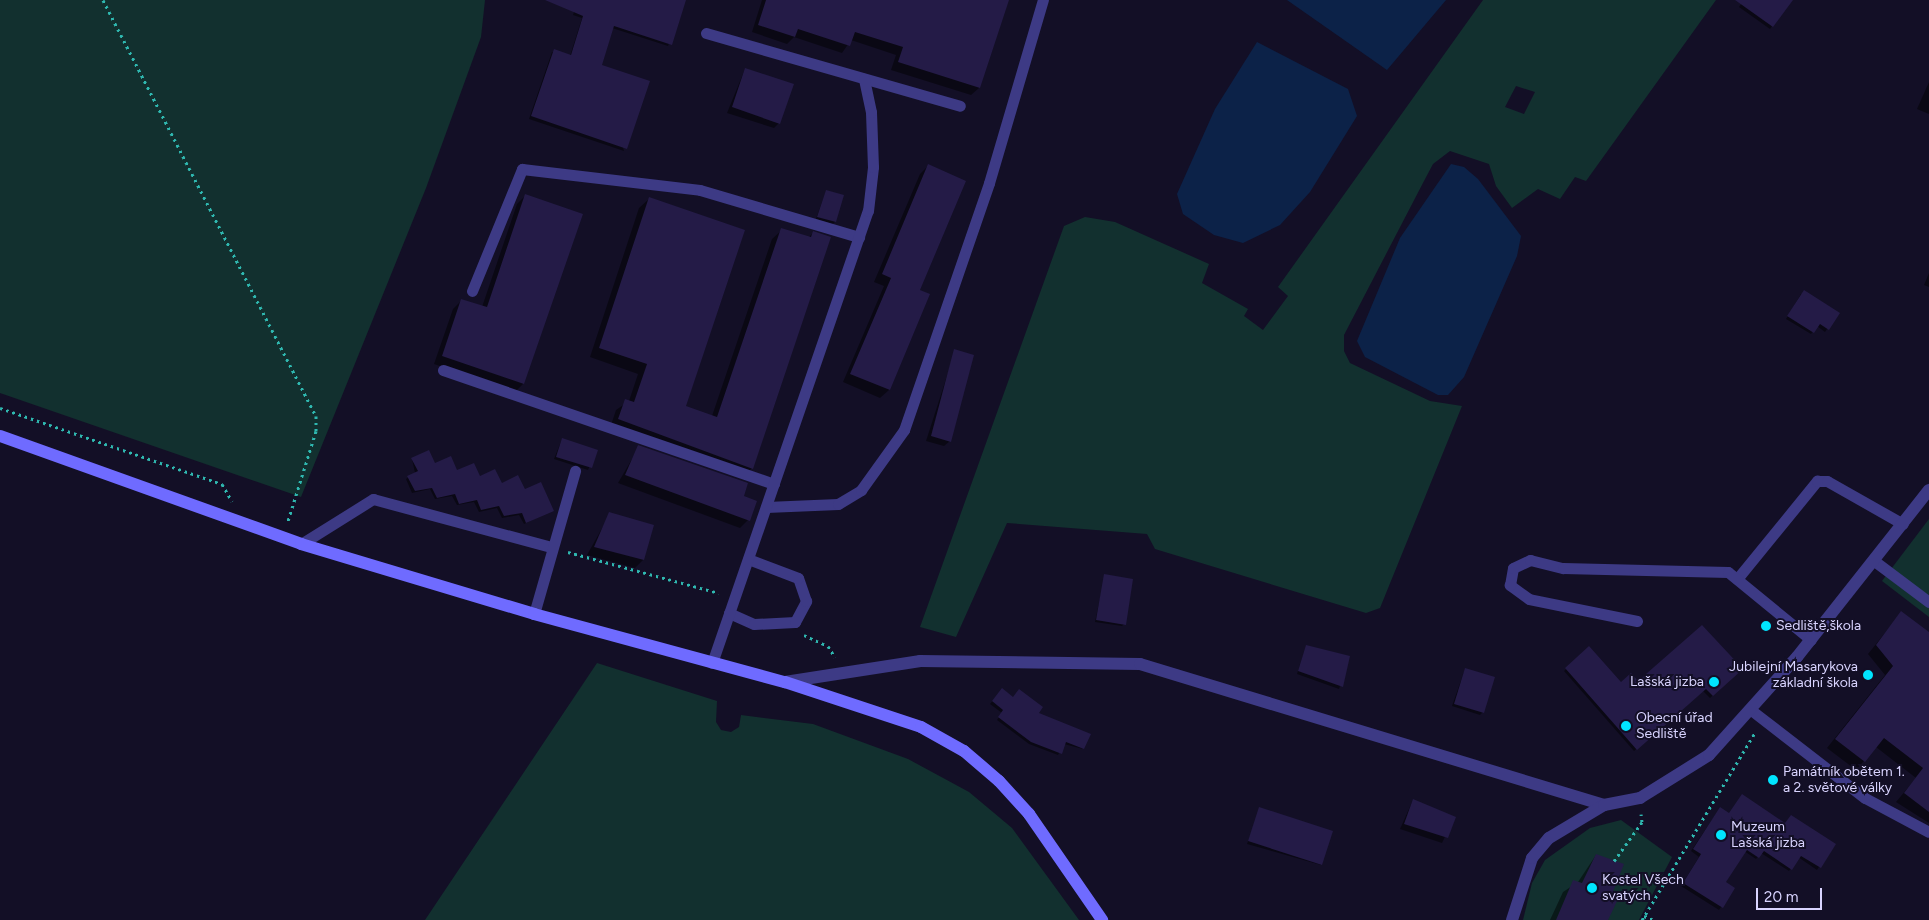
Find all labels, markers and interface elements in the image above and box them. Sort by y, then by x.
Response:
place label: Sedliště,škola [1776,618,1861,634]
marker: Sedliště,škola [1760,620,1772,632]
place label: Jubilejní Masarykova základní škola [1729,659,1858,692]
marker: Jubilejní Masarykova základní škola [1862,669,1874,681]
place label: Lašská jizba [1630,674,1704,690]
marker: Lašská jizba [1708,676,1720,688]
place label: Obecní úřad Sedliště [1636,710,1713,742]
marker: Obecní úřad Sedliště [1620,720,1632,732]
place label: Památník obětem 1. a 2. světové války [1783,764,1905,796]
marker: Památník obětem 1. a 2. světové války [1767,774,1779,786]
place label: Muzeum Lašská jizba [1731,819,1805,852]
marker: Muzeum Lašská jizba [1715,829,1727,841]
place label: Kostel Všech svatých [1602,872,1684,904]
scale bar [1759,878,1825,910]
marker: Kostel Všech svatých [1586,882,1598,894]
text: 20 m [1764,888,1798,906]

